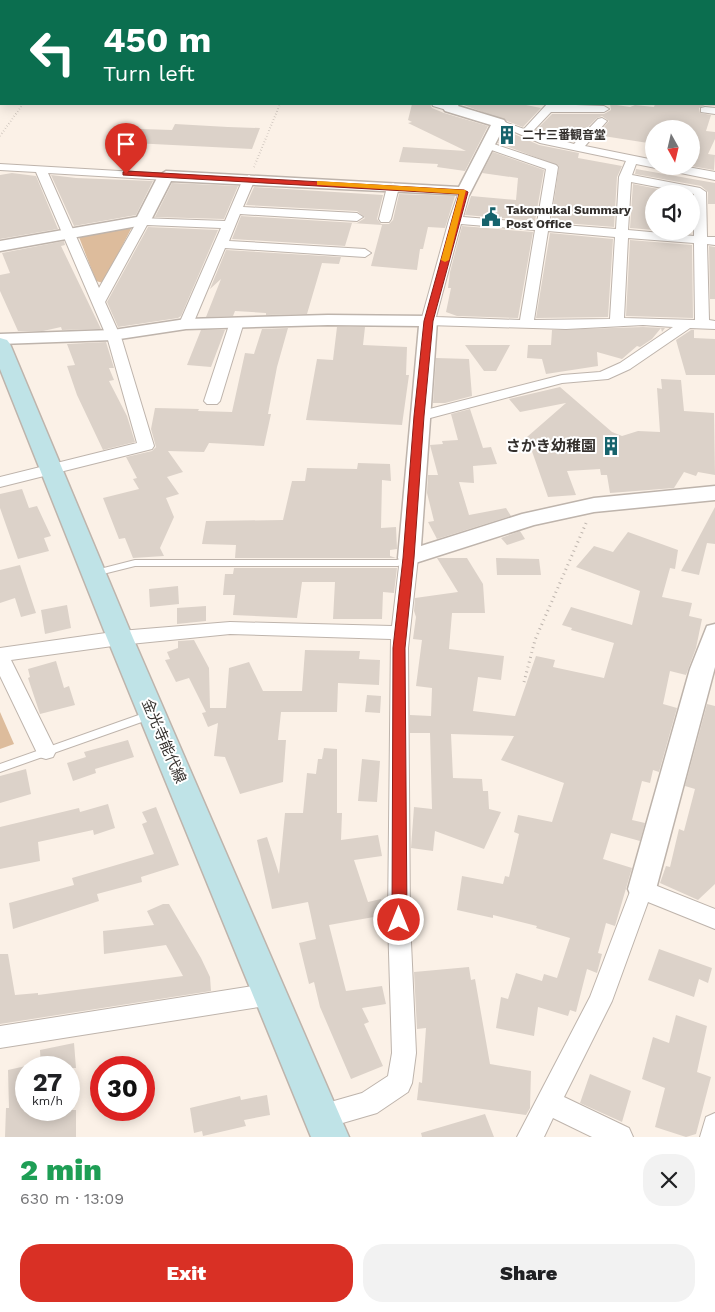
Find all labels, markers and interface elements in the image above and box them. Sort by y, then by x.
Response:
text: 450 m [103,19,212,61]
icon: left [20,20,85,85]
text: Turn left [103,61,195,86]
north arrow [645,120,700,175]
map controls [645,120,700,240]
pin [105,123,147,174]
building icon: 二十三番観音堂 [496,124,518,146]
place label: 二十三番観音堂 [522,128,606,142]
icon: arrive [112,130,140,158]
button: sound [645,185,700,240]
place label: Takomukai Summary Post Office [506,203,631,231]
public building icon: Takomukai Summary Post Office [480,206,502,228]
building icon: さかき幼稚園 [600,435,622,457]
place label: さかき幼稚園 [506,437,596,455]
street label: 金光寺能代線 [138,696,190,786]
position arrow [372,893,424,945]
speed limit sign: 30 [90,1056,155,1121]
text: 27 [33,1068,62,1097]
text: km/h [32,1094,63,1108]
text: 2 min [20,1152,102,1187]
button: close [643,1154,695,1206]
text: 630 m · 13:09 [20,1189,124,1208]
button: Exit [20,1244,353,1302]
button: Share [363,1244,695,1302]

